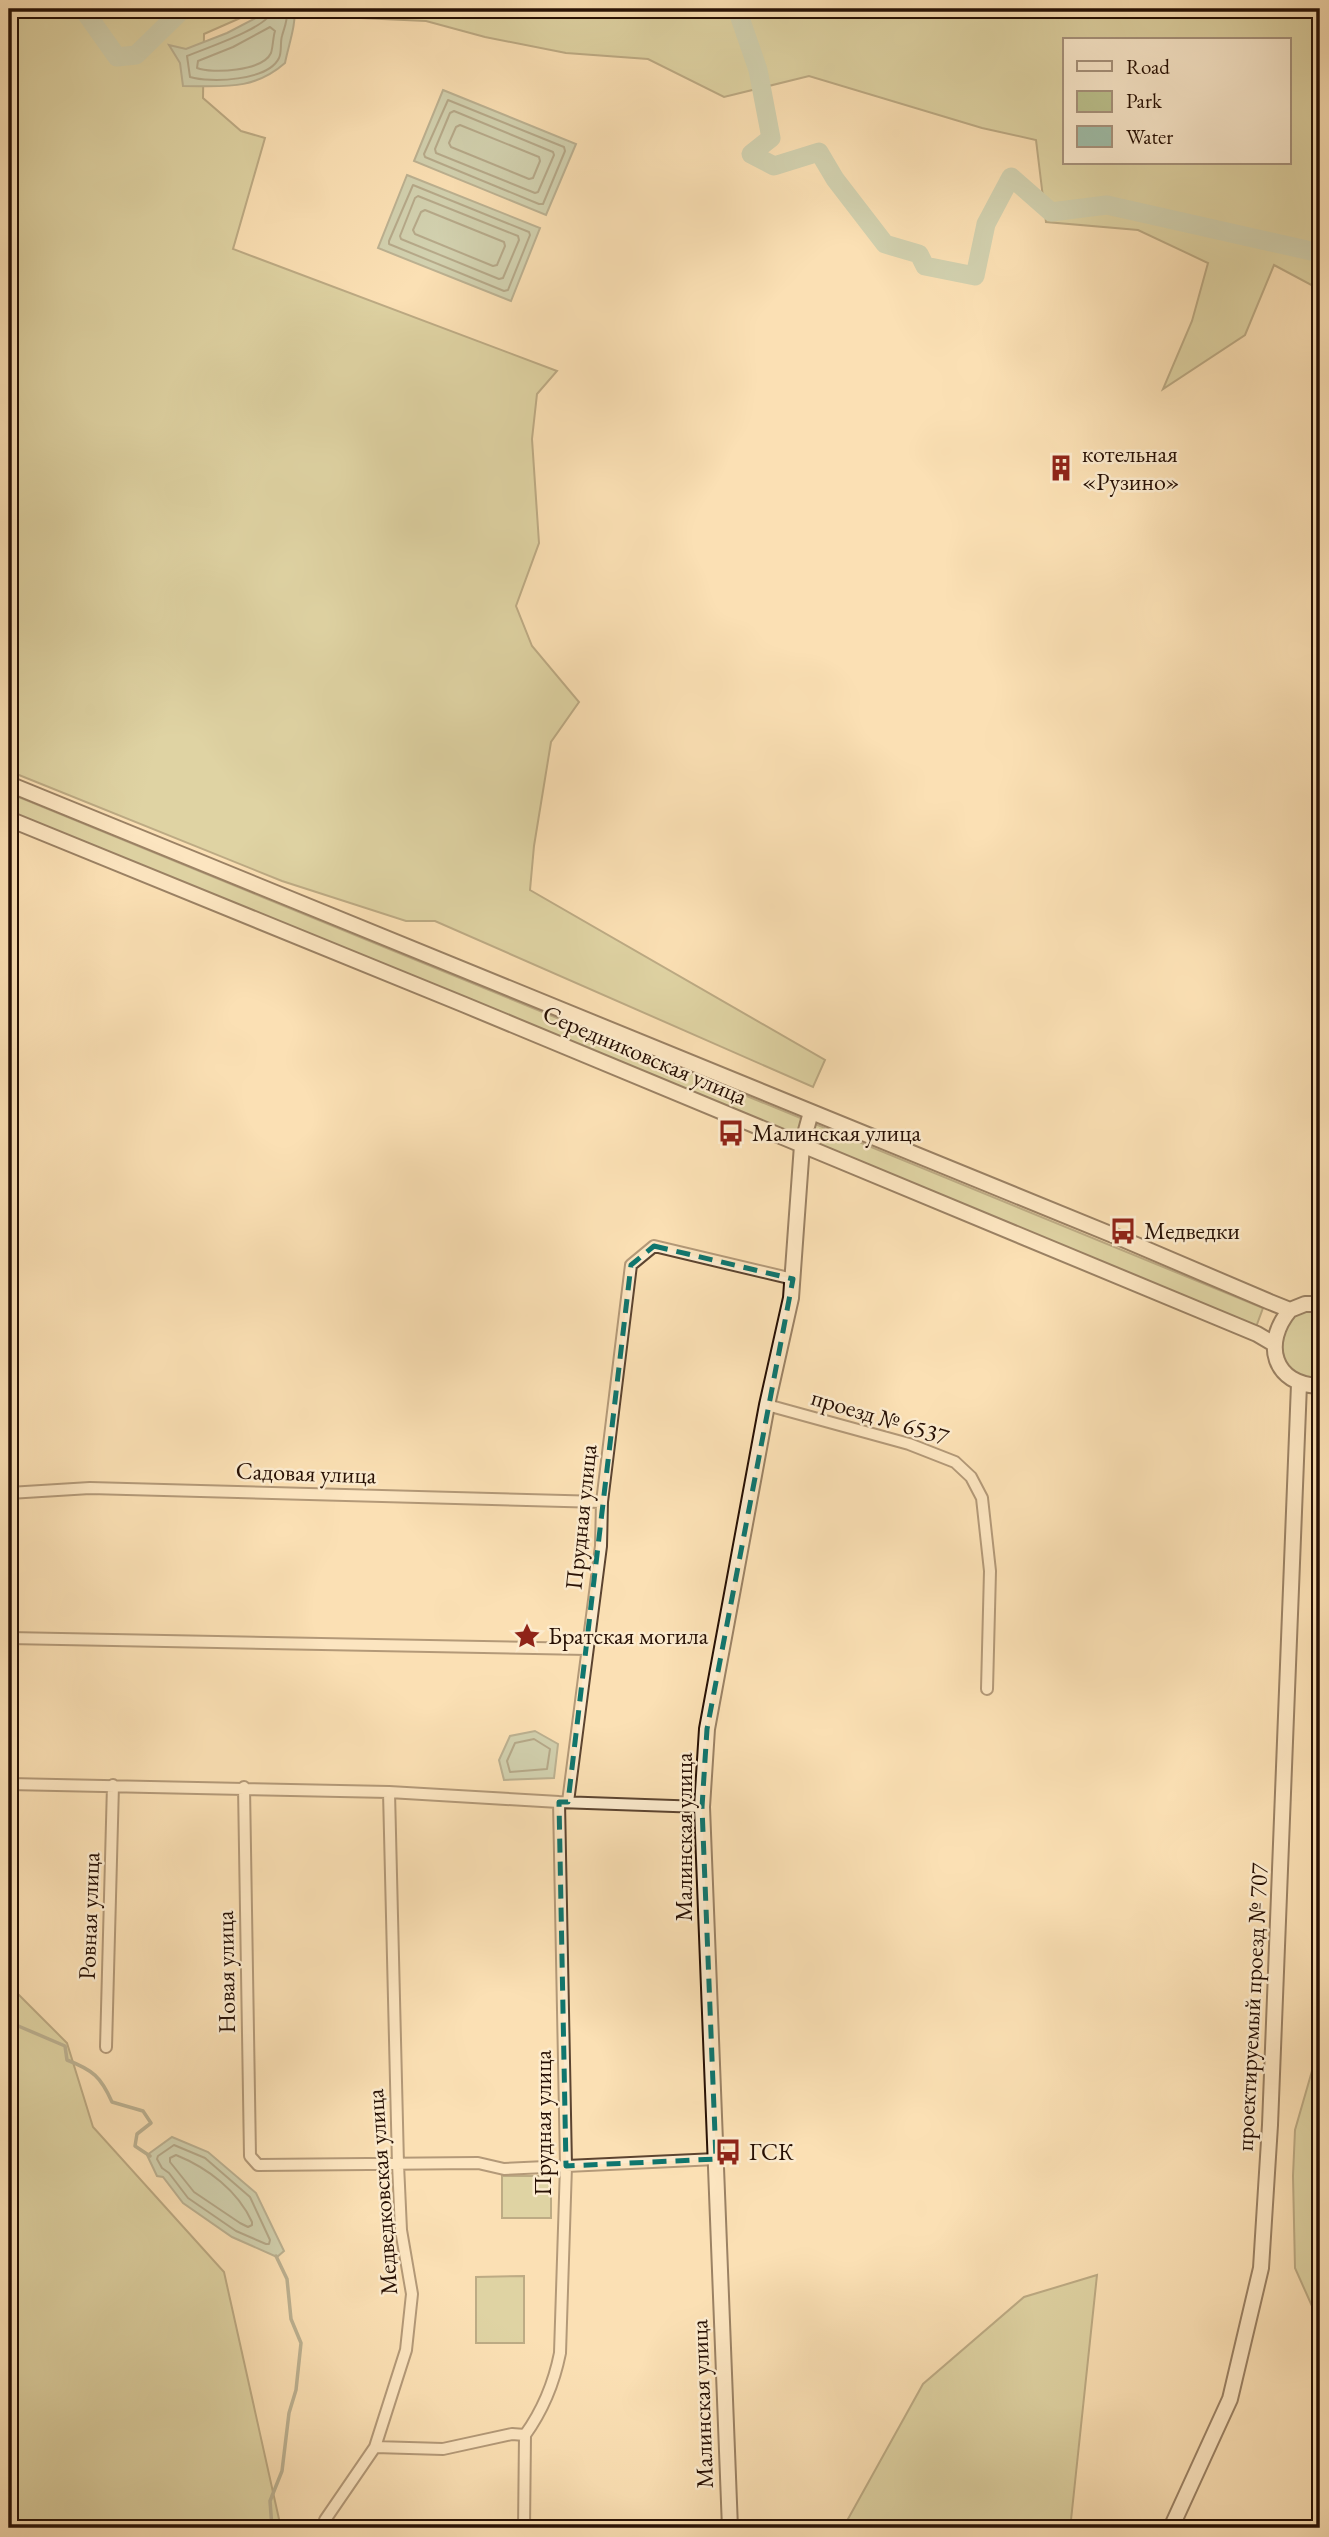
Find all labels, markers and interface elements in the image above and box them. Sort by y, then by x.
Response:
legend [1063,38,1290,164]
text: Road [1126,53,1170,80]
text: Park [1126,87,1163,114]
text: Water [1126,123,1173,150]
place label: котельная «Рузино» [1082,438,1180,497]
building icon: котельная «Рузино» [1046,453,1076,483]
street label: Середниковская улица [538,997,752,1112]
place label: Малинская улица [752,1117,922,1148]
bus stop icon: Малинская улица [716,1118,746,1148]
place label: Медведки [1144,1215,1240,1246]
bus stop icon: Медведки [1108,1216,1138,1246]
street label: проезд № 6537 [808,1381,953,1452]
street label: Прудная улица [557,1442,604,1591]
street label: Садовая улица [235,1455,377,1490]
place label: Братская могила [548,1620,709,1651]
place icon: Братская могила [512,1621,542,1651]
street label: Малинская улица [668,1752,699,1922]
street label: Ровная улица [71,1851,106,1980]
street label: проектируемый проезд № 707 [1228,1862,1275,2152]
street label: Новая улица [209,1910,242,2034]
street label: Прудная улица [527,2049,558,2196]
street label: Медведковская улица [359,2087,404,2296]
place label: ГСК [749,2136,794,2167]
bus stop icon: ГСК [713,2137,743,2167]
street label: Малинская улица [683,2319,720,2489]

